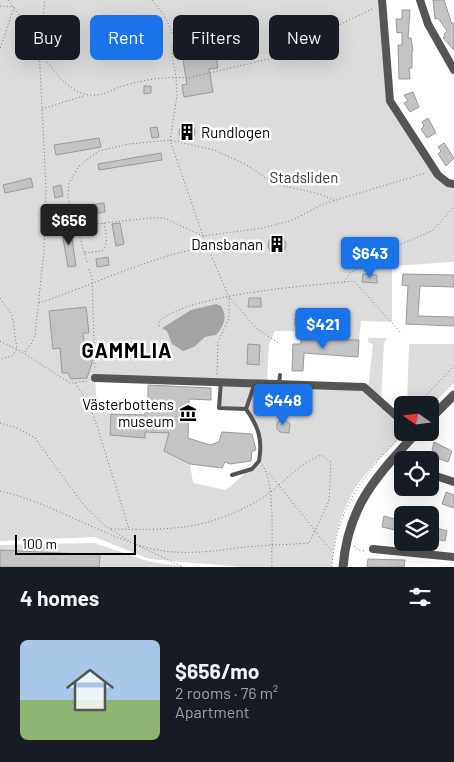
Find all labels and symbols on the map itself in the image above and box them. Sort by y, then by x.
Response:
building icon: Rundlogen [177,122,197,142]
place label: Rundlogen [201,123,270,141]
park label: Stadsliden [270,168,338,186]
pin: $656 [39,204,99,246]
building icon: Dansbanan [267,234,287,254]
place label: Dansbanan [191,235,263,253]
pin: $643 [340,236,400,279]
pin: $421 [293,308,353,350]
district label: GAMMLIA [81,338,173,362]
pin: $448 [253,384,313,426]
place label: Västerbottens museum [82,395,174,430]
north arrow [394,396,439,441]
museum icon: Västerbottens museum [178,403,198,423]
scale bar [15,532,136,555]

